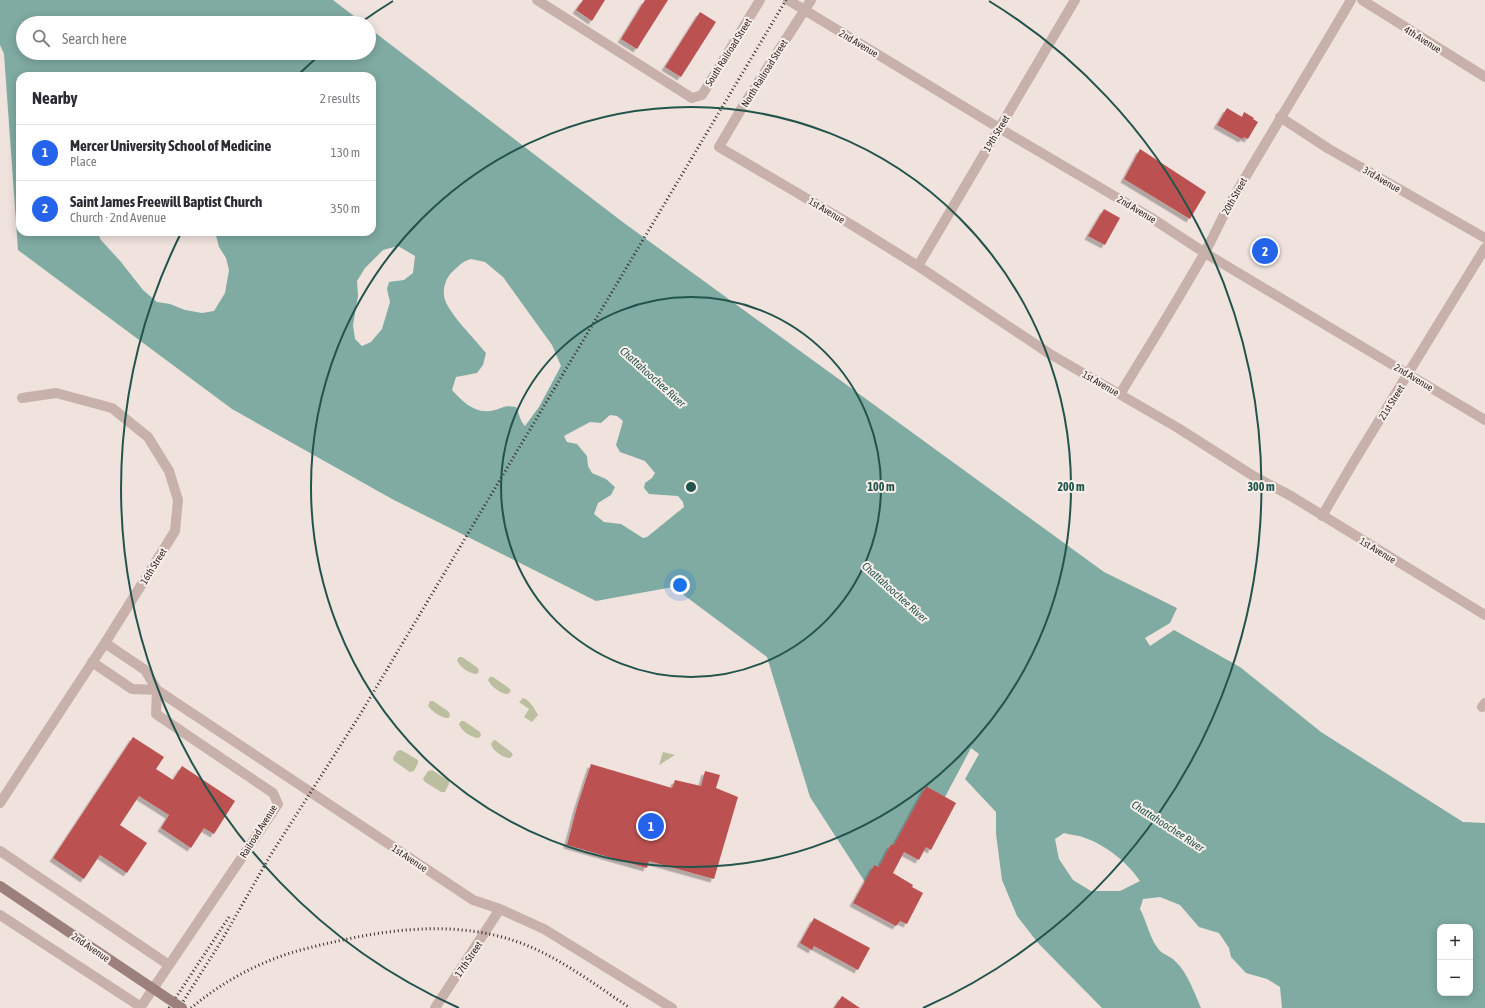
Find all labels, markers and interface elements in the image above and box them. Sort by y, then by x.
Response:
search box [16,16,376,60]
street label: South Railroad Street [703,16,754,88]
street label: 4th Avenue [1402,24,1444,55]
icon: search [30,27,52,49]
street label: 2nd Avenue [837,28,881,60]
text: Search here [62,30,127,47]
street label: North Railroad Street [739,37,790,109]
text: Nearby [32,88,78,108]
text: 2 results [320,91,360,106]
street label: 19th Street [981,113,1012,153]
text: Mercer University School of Medicine [70,137,271,154]
text: 1 [42,145,48,160]
text: 130 m [331,145,360,160]
text: Place [70,154,97,169]
street label: 3rd Avenue [1361,164,1403,195]
street label: 20th Street [1220,176,1249,217]
text: Saint James Freewill Baptist Church [70,193,262,210]
street label: 2nd Avenue [1115,194,1159,226]
street label: 1st Avenue [807,195,847,226]
text: 2 [42,201,48,216]
text: 350 m [331,201,360,216]
text: Church · 2nd Avenue [70,210,166,225]
pin: 2 [1252,236,1278,266]
water label: Chattahoochee River [618,345,689,410]
street label: 2nd Avenue [1392,362,1436,394]
street label: 1st Avenue [1081,369,1121,398]
street label: 21st Street [1376,383,1407,422]
centre of rings [684,480,698,494]
text: 100 m [867,480,895,494]
text: 200 m [1057,480,1085,494]
text: 300 m [1247,480,1275,494]
street label: 1st Avenue [1358,535,1398,566]
street label: 16th Street [138,546,169,586]
water label: Chattahoochee River [860,560,931,625]
your location [670,575,690,595]
water label: Chattahoochee River [1130,798,1207,854]
street label: Railroad Avenue [238,802,279,860]
pin: 1 [638,811,664,841]
street label: 1st Avenue [390,843,430,874]
map controls [1437,924,1473,996]
button: + [1437,924,1473,960]
street label: 2nd Avenue [70,931,112,964]
street label: 17th Street [453,939,484,979]
button: − [1437,960,1473,996]

